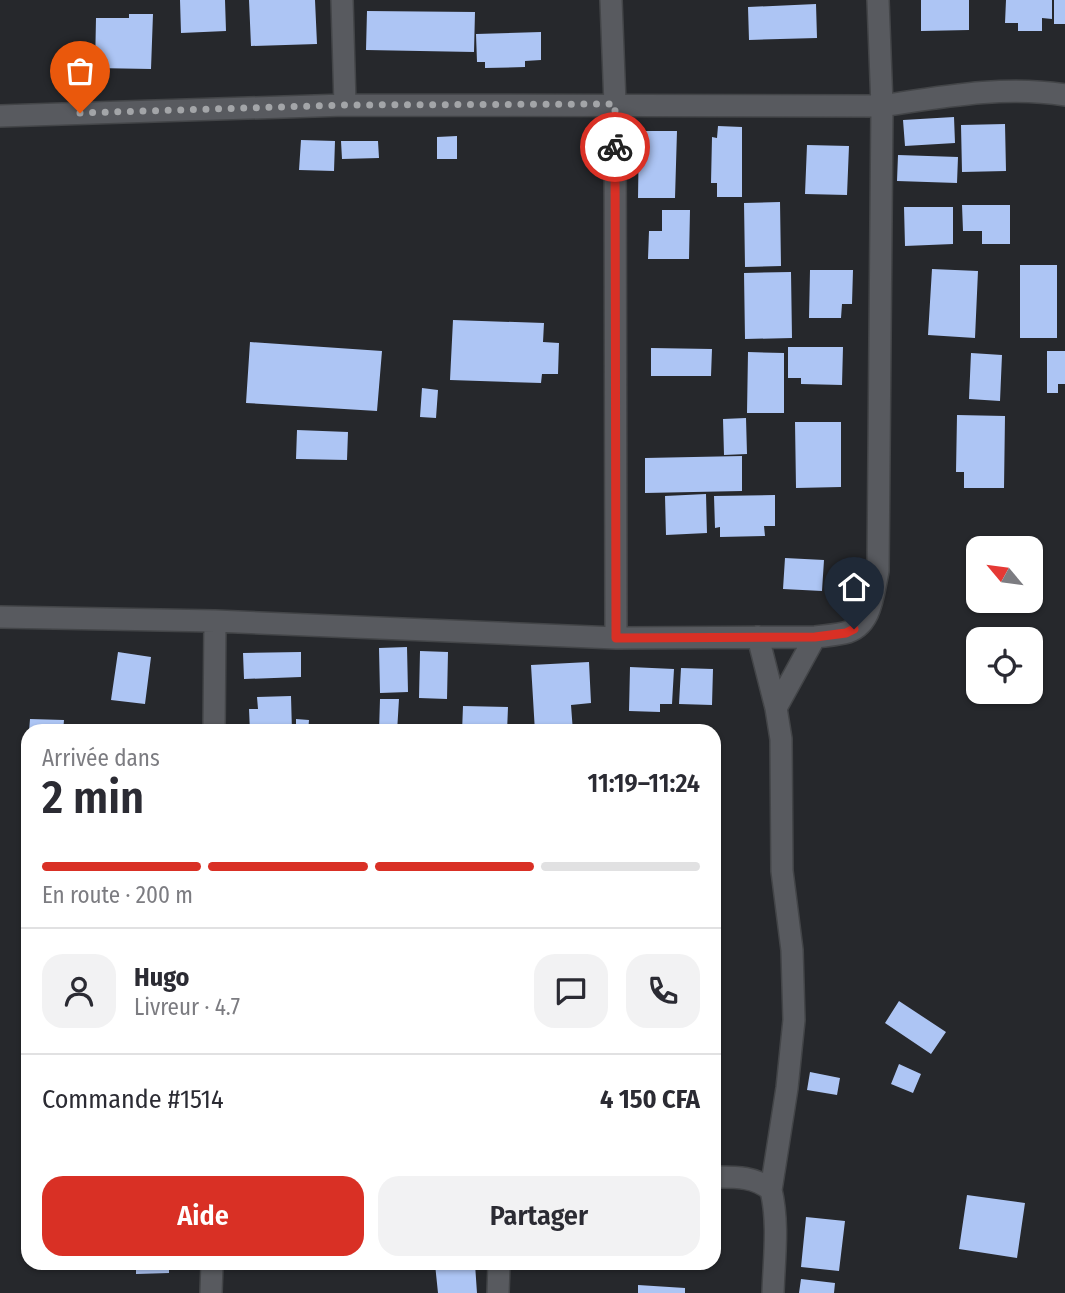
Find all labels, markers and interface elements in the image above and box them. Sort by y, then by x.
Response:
pin [50,41,110,113]
icon: bag [61,52,99,90]
courier [580,112,650,182]
icon: bike [596,128,634,166]
north arrow [966,536,1043,612]
map controls [966,536,1043,704]
pin [824,557,884,629]
icon: home [835,568,873,606]
button: locate [966,627,1043,704]
text: Arrivée dans [42,744,160,772]
text: 11:19–11:24 [588,768,700,799]
text: 2 min [42,770,144,825]
text: En route · 200 m [42,881,193,909]
button: person [42,954,116,1028]
button: chat [534,954,608,1028]
button: phone [626,954,700,1028]
text: Hugo [134,962,189,993]
text: Livreur · 4.7 [134,993,240,1021]
text: Commande #1514 [42,1084,223,1115]
text: 4 150 CFA [600,1084,700,1115]
button: Aide [42,1176,364,1256]
button: Partager [378,1176,700,1256]

